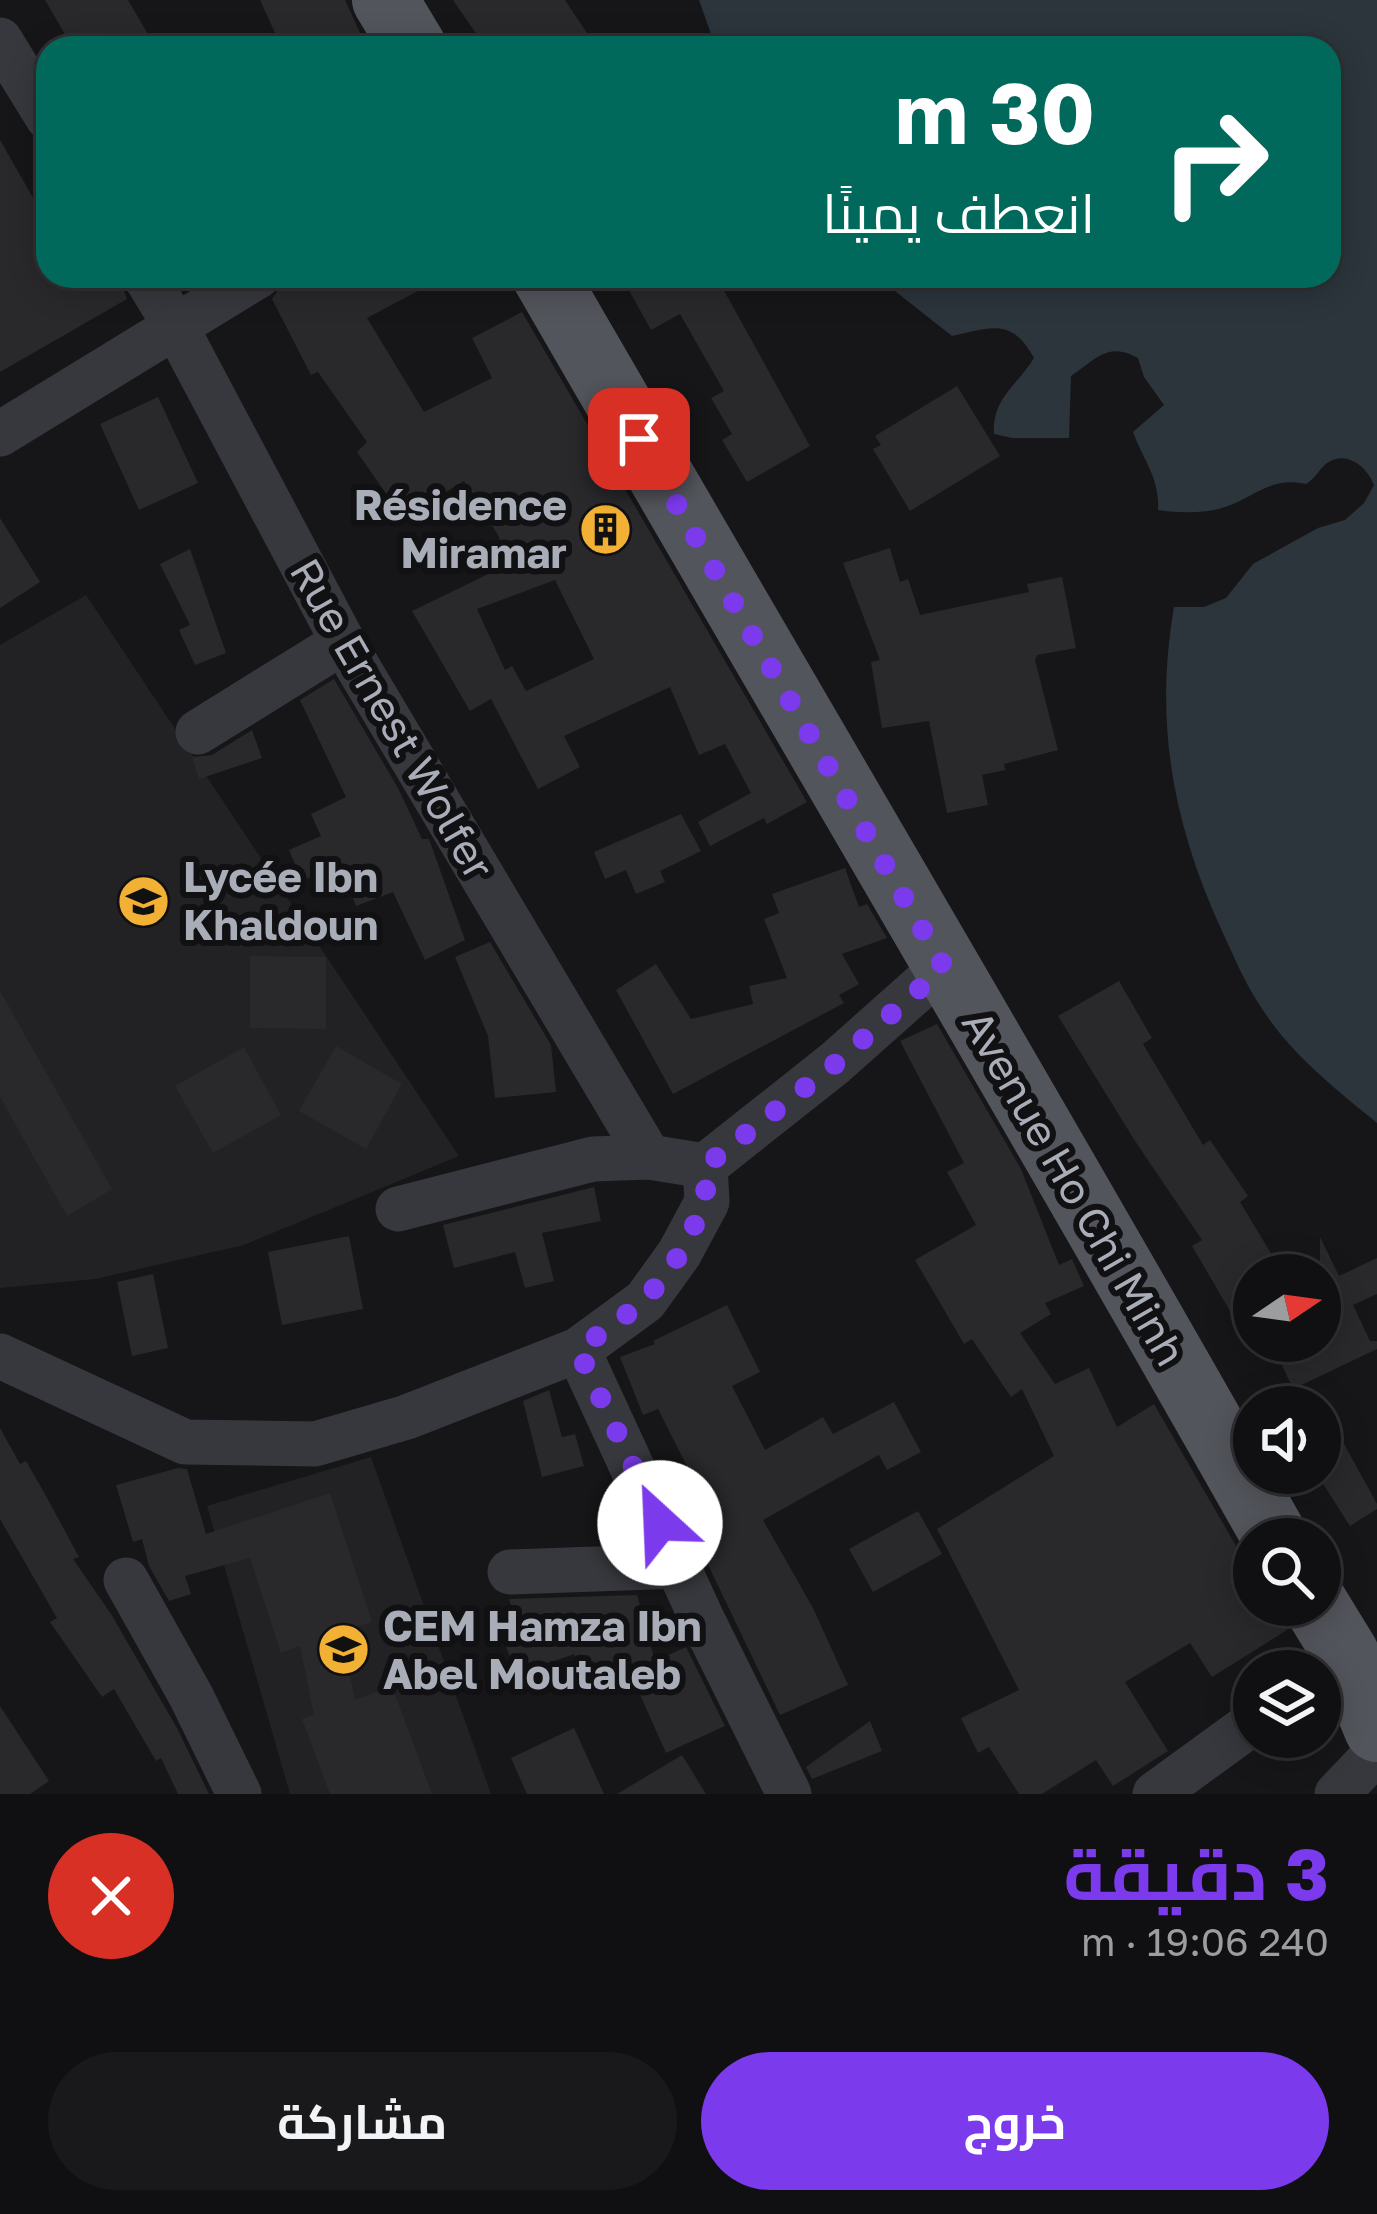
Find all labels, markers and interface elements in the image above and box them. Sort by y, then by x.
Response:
text: 30 m [895,62,1095,162]
icon: right [1137,84,1293,240]
text: انعطف يمينًا [822,180,1095,245]
pin [588,388,690,490]
icon: arrive [606,406,672,472]
place label: Résidence Miramar [354,479,567,577]
building icon: Résidence Miramar [578,501,634,557]
street label: Rue Ernest Wolfer [281,549,505,888]
place label: Lycée Ibn Khaldoun [183,851,379,949]
school or university icon: Lycée Ibn Khaldoun [116,873,172,929]
street label: Avenue Ho Chi Minh [953,1001,1197,1374]
north arrow [1233,1254,1341,1362]
map controls [1233,1254,1341,1758]
button: sound [1233,1386,1341,1494]
position arrow [597,1460,723,1586]
button: search [1233,1518,1341,1626]
place label: CEM Hamza Ibn Abel Moutaleb [383,1600,702,1698]
school or university icon: CEM Hamza Ibn Abel Moutaleb [316,1622,372,1678]
button: layers [1233,1650,1341,1758]
text: 3 دقيقة [1064,1829,1329,1916]
button: close [48,1833,174,1959]
text: 240 m · 19:06 [1081,1918,1329,1965]
button: مشاركة [48,2052,677,2190]
button: خروج [701,2052,1329,2190]

